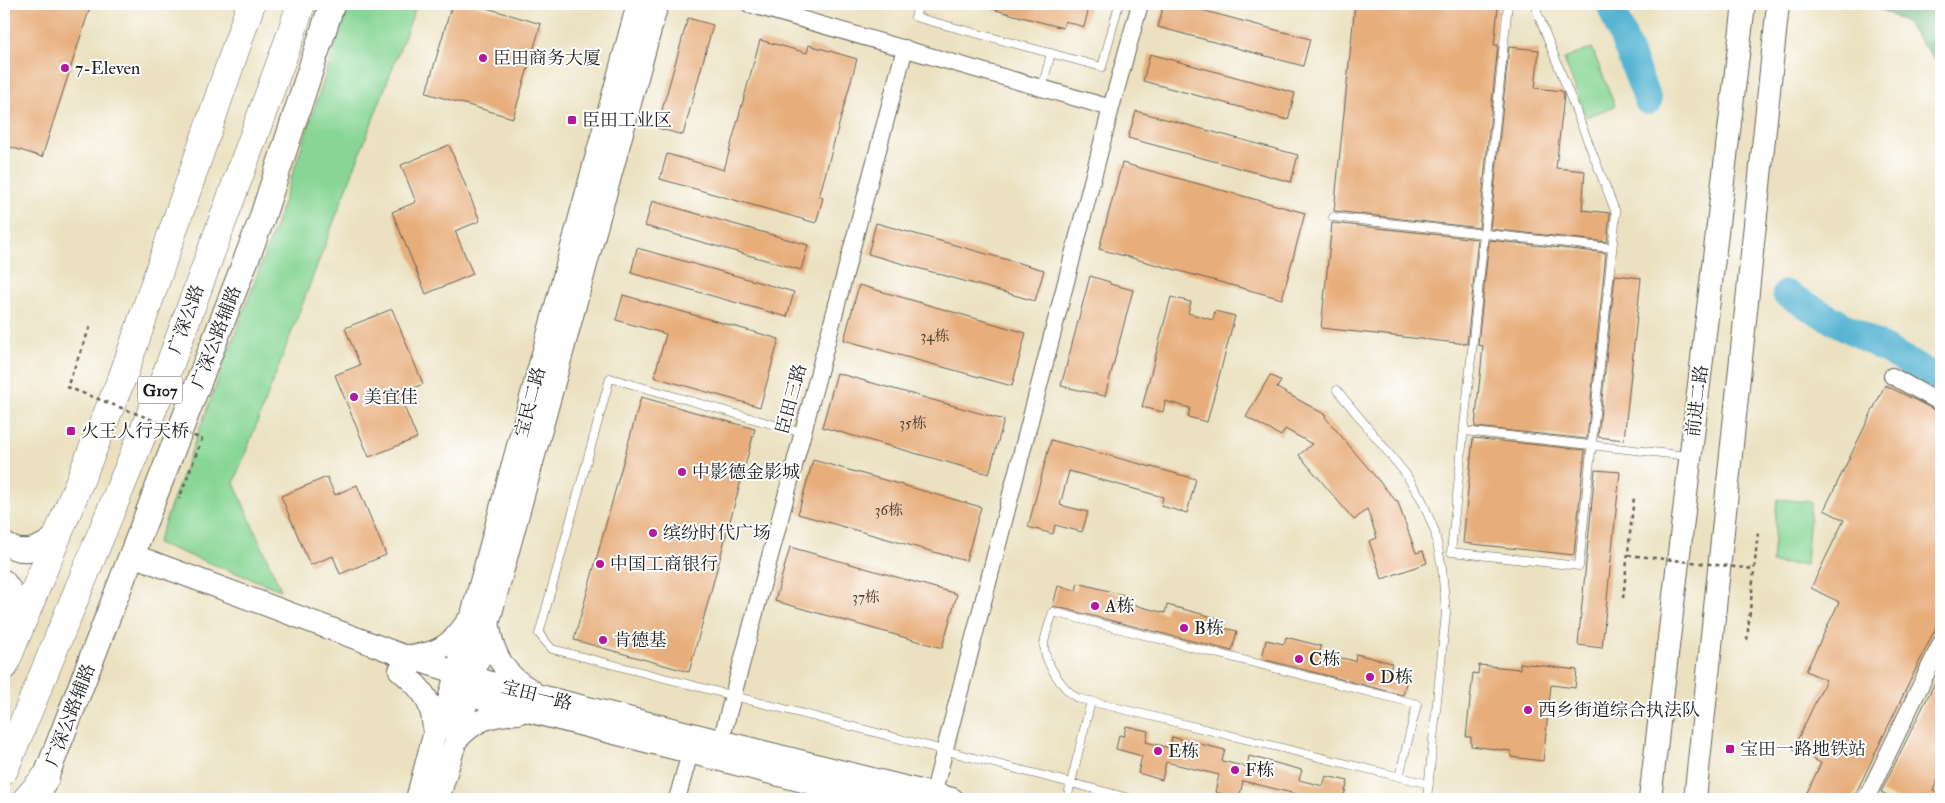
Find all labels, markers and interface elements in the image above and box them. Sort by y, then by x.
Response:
place label: 臣田商务大厦 [493,47,601,70]
marker: 臣田商务大厦 [477,52,489,64]
place label: 7-Eleven [75,57,140,80]
marker: 7-Eleven [59,62,71,74]
place label: 臣田工业区 [582,109,672,132]
marker: 臣田工业区 [566,114,578,126]
street label: 广深公路 [163,281,210,357]
street label: 广深公路辅路 [186,283,247,392]
house number: 34栋 [921,327,949,346]
street label: 臣田三路 [771,361,812,437]
street label: 宝民二路 [510,364,551,440]
street label: 前进二路 [1682,364,1713,438]
road number: G107 [138,376,182,404]
place label: 美宜佳 [364,386,418,409]
marker: 美宜佳 [348,391,360,403]
house number: 35栋 [899,414,927,433]
place label: 火王人行天桥 [81,420,189,443]
marker: 火王人行天桥 [65,425,77,437]
place label: 中影德金影城 [692,461,800,484]
marker: 中影德金影城 [676,466,688,478]
house number: 36栋 [875,501,903,520]
place label: 缤纷时代广场 [663,522,771,545]
marker: 缤纷时代广场 [647,527,659,539]
place label: 中国工商银行 [610,553,718,576]
marker: 中国工商银行 [594,558,606,570]
house number: 37栋 [852,588,880,607]
place label: A栋 [1104,595,1134,618]
marker: A栋 [1089,600,1101,612]
place label: B栋 [1194,617,1224,640]
marker: B栋 [1178,622,1190,634]
place label: 肯德基 [613,629,667,652]
marker: 肯德基 [597,634,609,646]
place label: C栋 [1309,648,1340,671]
marker: C栋 [1293,653,1305,665]
street label: 广深公路辅路 [40,661,101,770]
place label: D栋 [1380,666,1413,689]
marker: D栋 [1364,671,1376,683]
street label: 宝田一路 [499,676,575,715]
place label: 西乡街道综合执法队 [1538,699,1700,722]
marker: 西乡街道综合执法队 [1522,704,1534,716]
place label: 宝田一路地铁站 [1740,738,1866,761]
place label: E栋 [1168,740,1199,763]
marker: 宝田一路地铁站 [1724,743,1736,755]
marker: E栋 [1152,745,1164,757]
place label: F栋 [1245,759,1274,782]
marker: F栋 [1229,764,1241,776]

